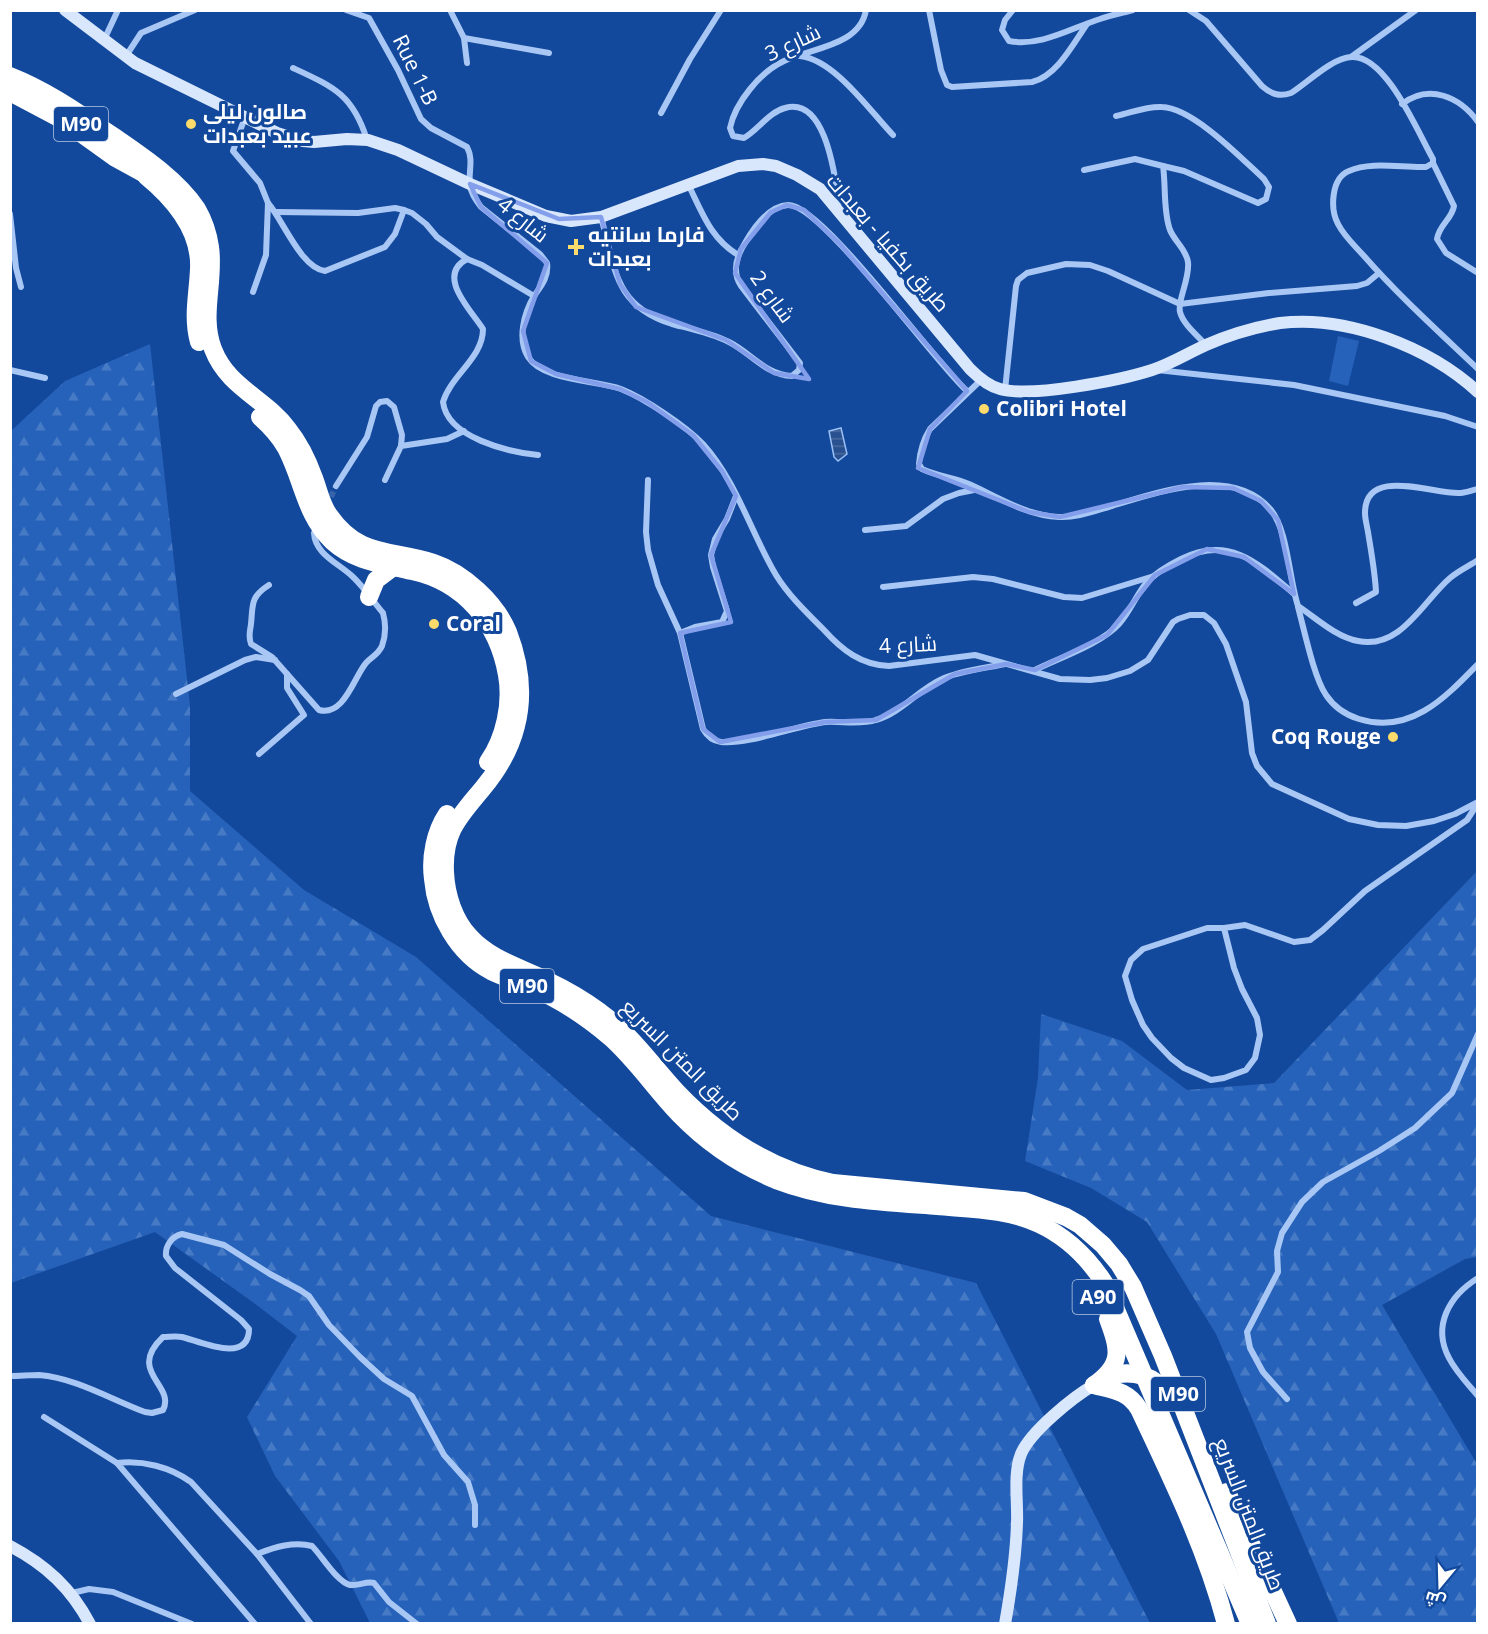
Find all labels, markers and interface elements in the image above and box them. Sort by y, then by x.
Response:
street label: شارع 3 [760,17,825,68]
street label: Rue 1-B [387,30,445,110]
place label: صالون ليلى عبيد بعبدات [203,97,312,149]
road number: M90 [54,107,108,141]
marker: صالون ليلى عبيد بعبدات [184,117,198,131]
street label: طريق بكفيا - بعبدات [821,167,957,318]
street label: شارع 4 [492,190,555,249]
place label: فارما سانتيه بعبدات [588,220,705,272]
marker: فارما سانتيه بعبدات [569,240,583,254]
street label: شارع 2 [744,265,801,329]
place label: Colibri Hotel [996,394,1127,422]
marker: Colibri Hotel [977,402,991,416]
place label: Coral [446,609,501,637]
marker: Coral [427,617,441,631]
street label: شارع 4 [878,628,938,661]
place label: Coq Rouge [1271,722,1381,750]
marker: Coq Rouge [1386,730,1400,744]
road number: M90 [500,969,554,1003]
street label: طريق المتن السريع [615,992,750,1127]
road number: A90 [1072,1280,1124,1314]
road number: M90 [1151,1377,1205,1411]
street label: طريق المتن السريع [1207,1433,1292,1594]
north arrow [1410,1556,1470,1616]
text: ش [1422,1586,1448,1614]

